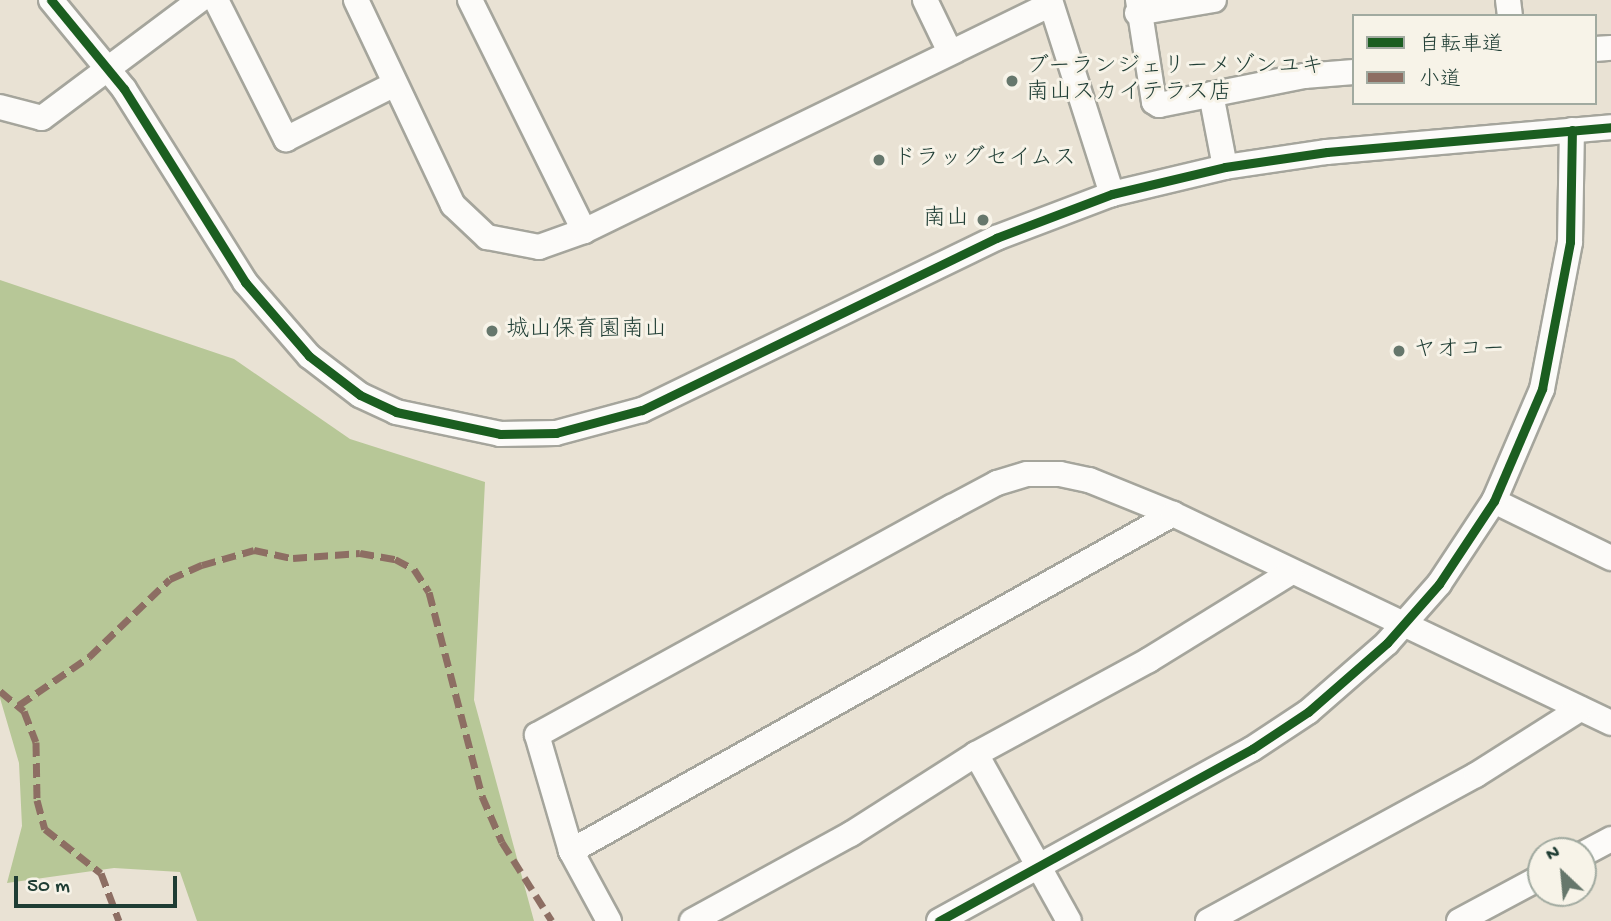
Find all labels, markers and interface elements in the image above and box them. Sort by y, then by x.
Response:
legend [1352,14,1597,105]
text: 自転車道 [1419,34,1503,59]
place label: ブーランジェリーメゾンユキ 南山スカイテラス店 [1026,54,1324,108]
text: 小道 [1419,69,1461,94]
marker: ブーランジェリーメゾンユキ 南山スカイテラス店 [1004,73,1020,89]
place label: ドラッグセイムス [893,146,1077,174]
marker: ドラッグセイムス [871,152,887,168]
place label: 南山 [923,206,969,234]
marker: 南山 [975,212,991,228]
place label: 城山保育園南山 [506,317,667,345]
marker: 城山保育園南山 [484,323,500,339]
place label: ヤオコー [1413,337,1505,365]
marker: ヤオコー [1391,343,1407,359]
north arrow [1527,837,1597,907]
text: N [1543,841,1564,868]
scale bar [18,862,180,906]
text: 50 m [27,875,70,900]

